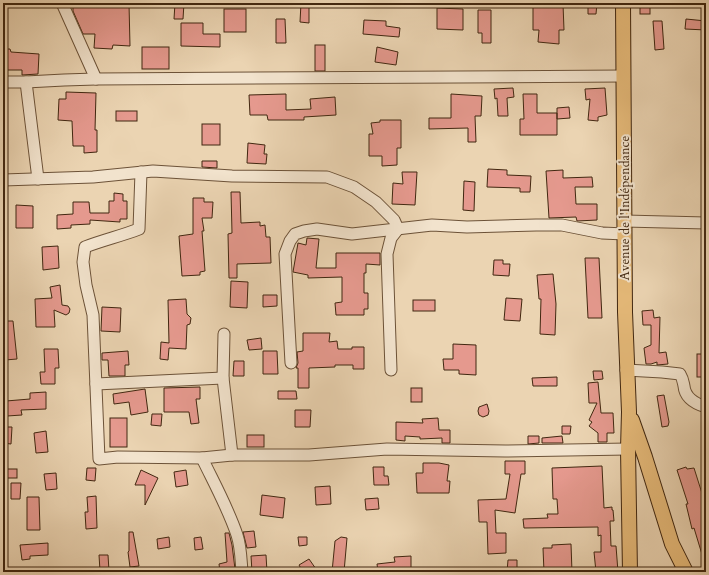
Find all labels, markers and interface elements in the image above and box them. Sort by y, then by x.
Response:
street label: Avenue de l'Indépendance [616,135,634,280]

